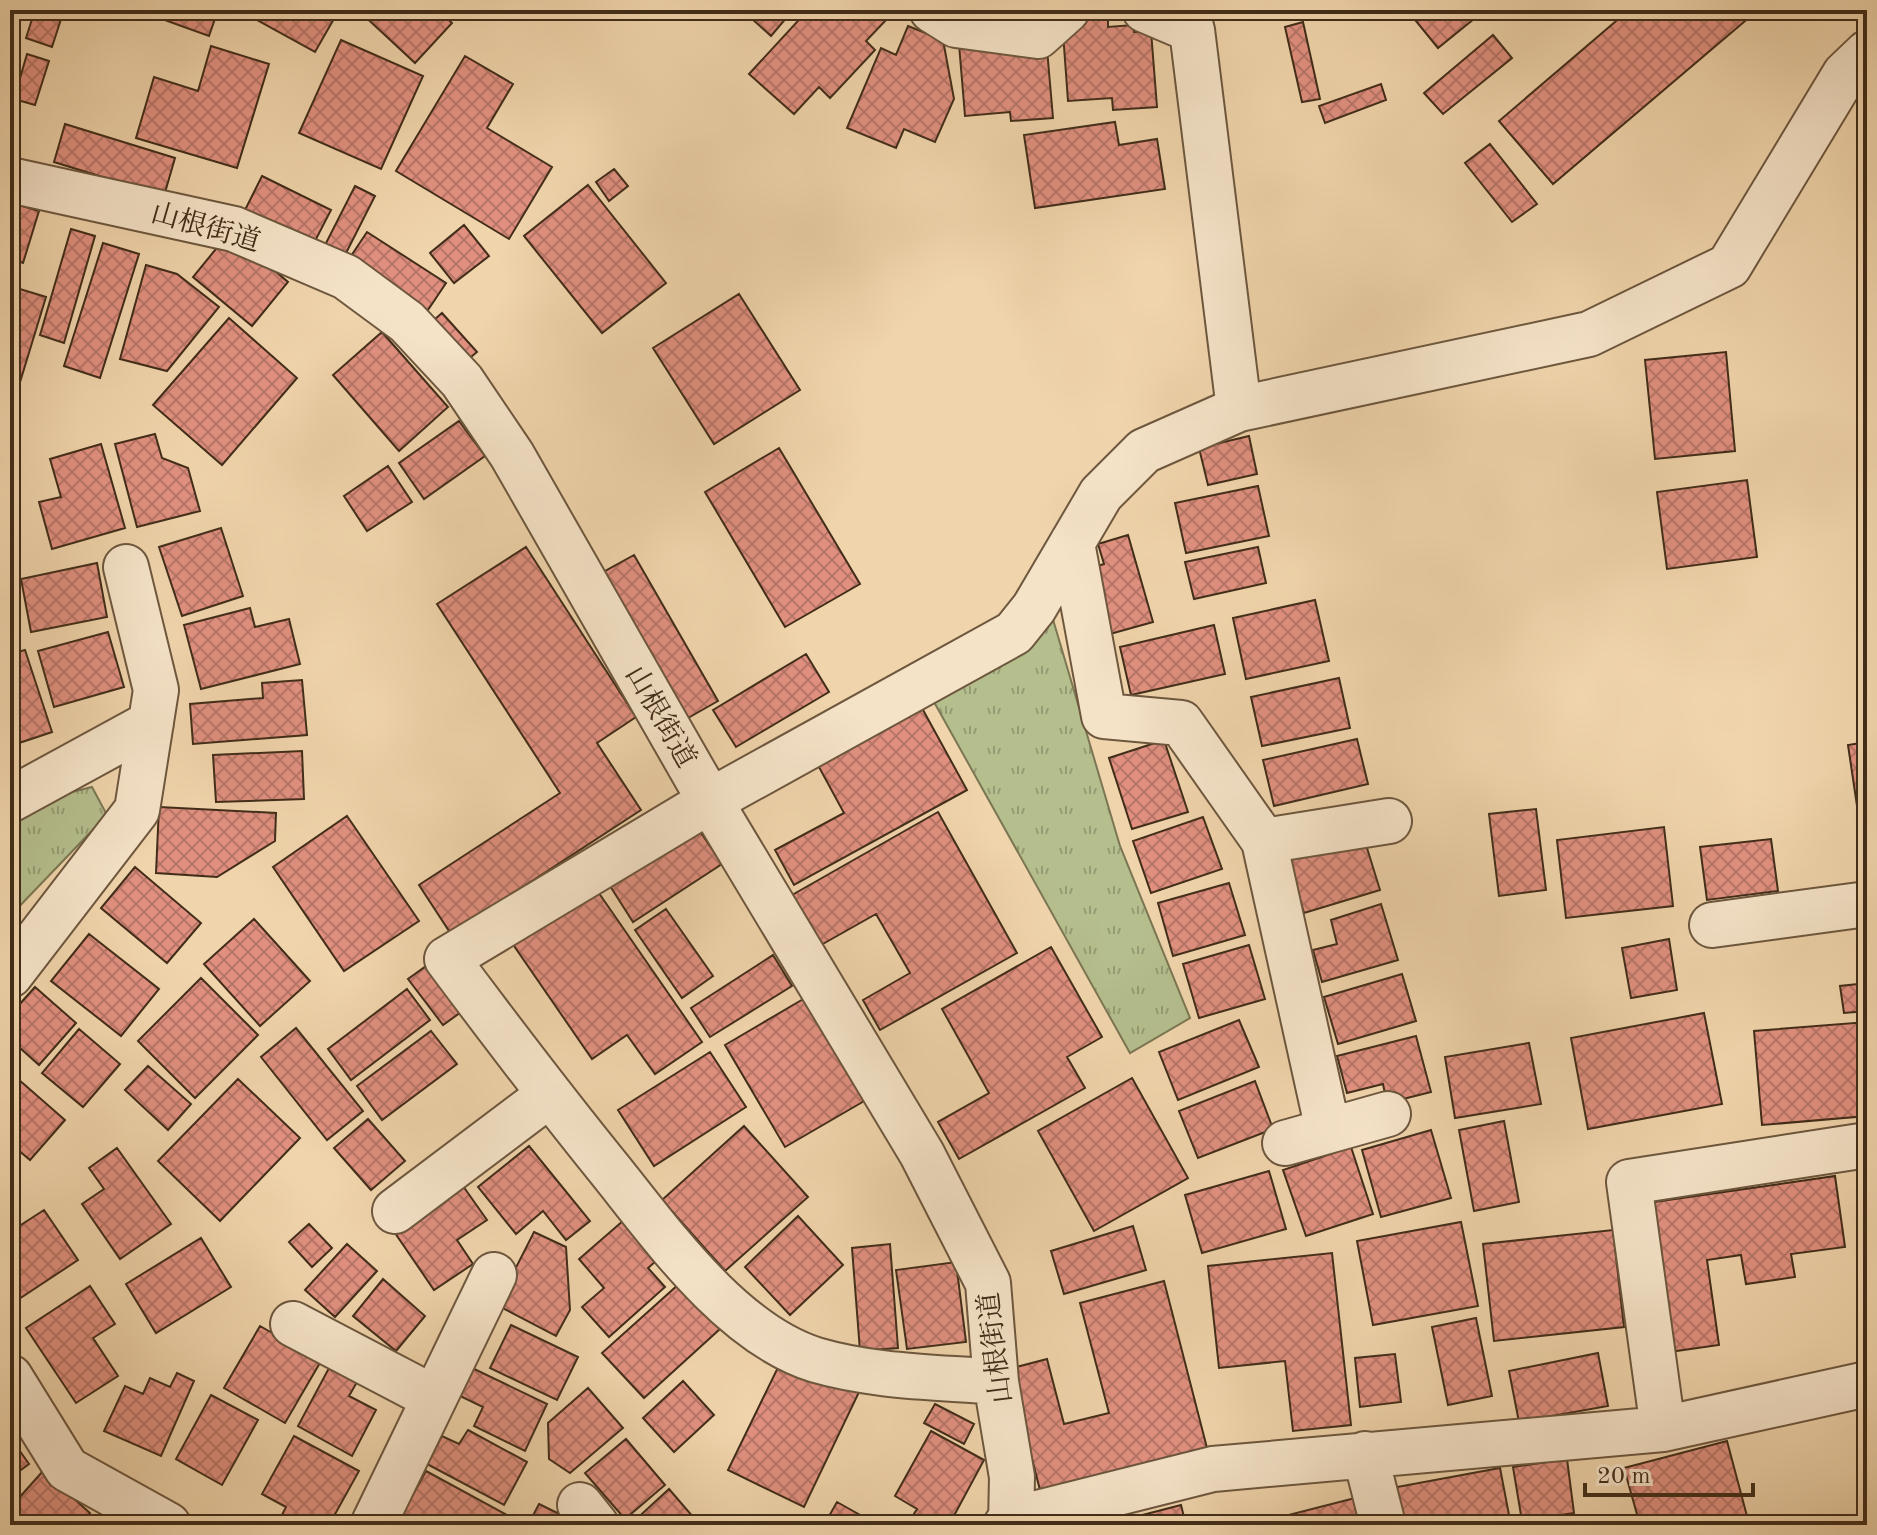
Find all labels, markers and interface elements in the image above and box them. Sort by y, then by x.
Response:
street label: 山根街道 [147,197,264,258]
street label: 山根街道 [619,660,702,773]
street label: 山根街道 [973,1290,1018,1405]
scale bar [1585,1447,1753,1497]
text: 20 m [1597,1465,1651,1489]

